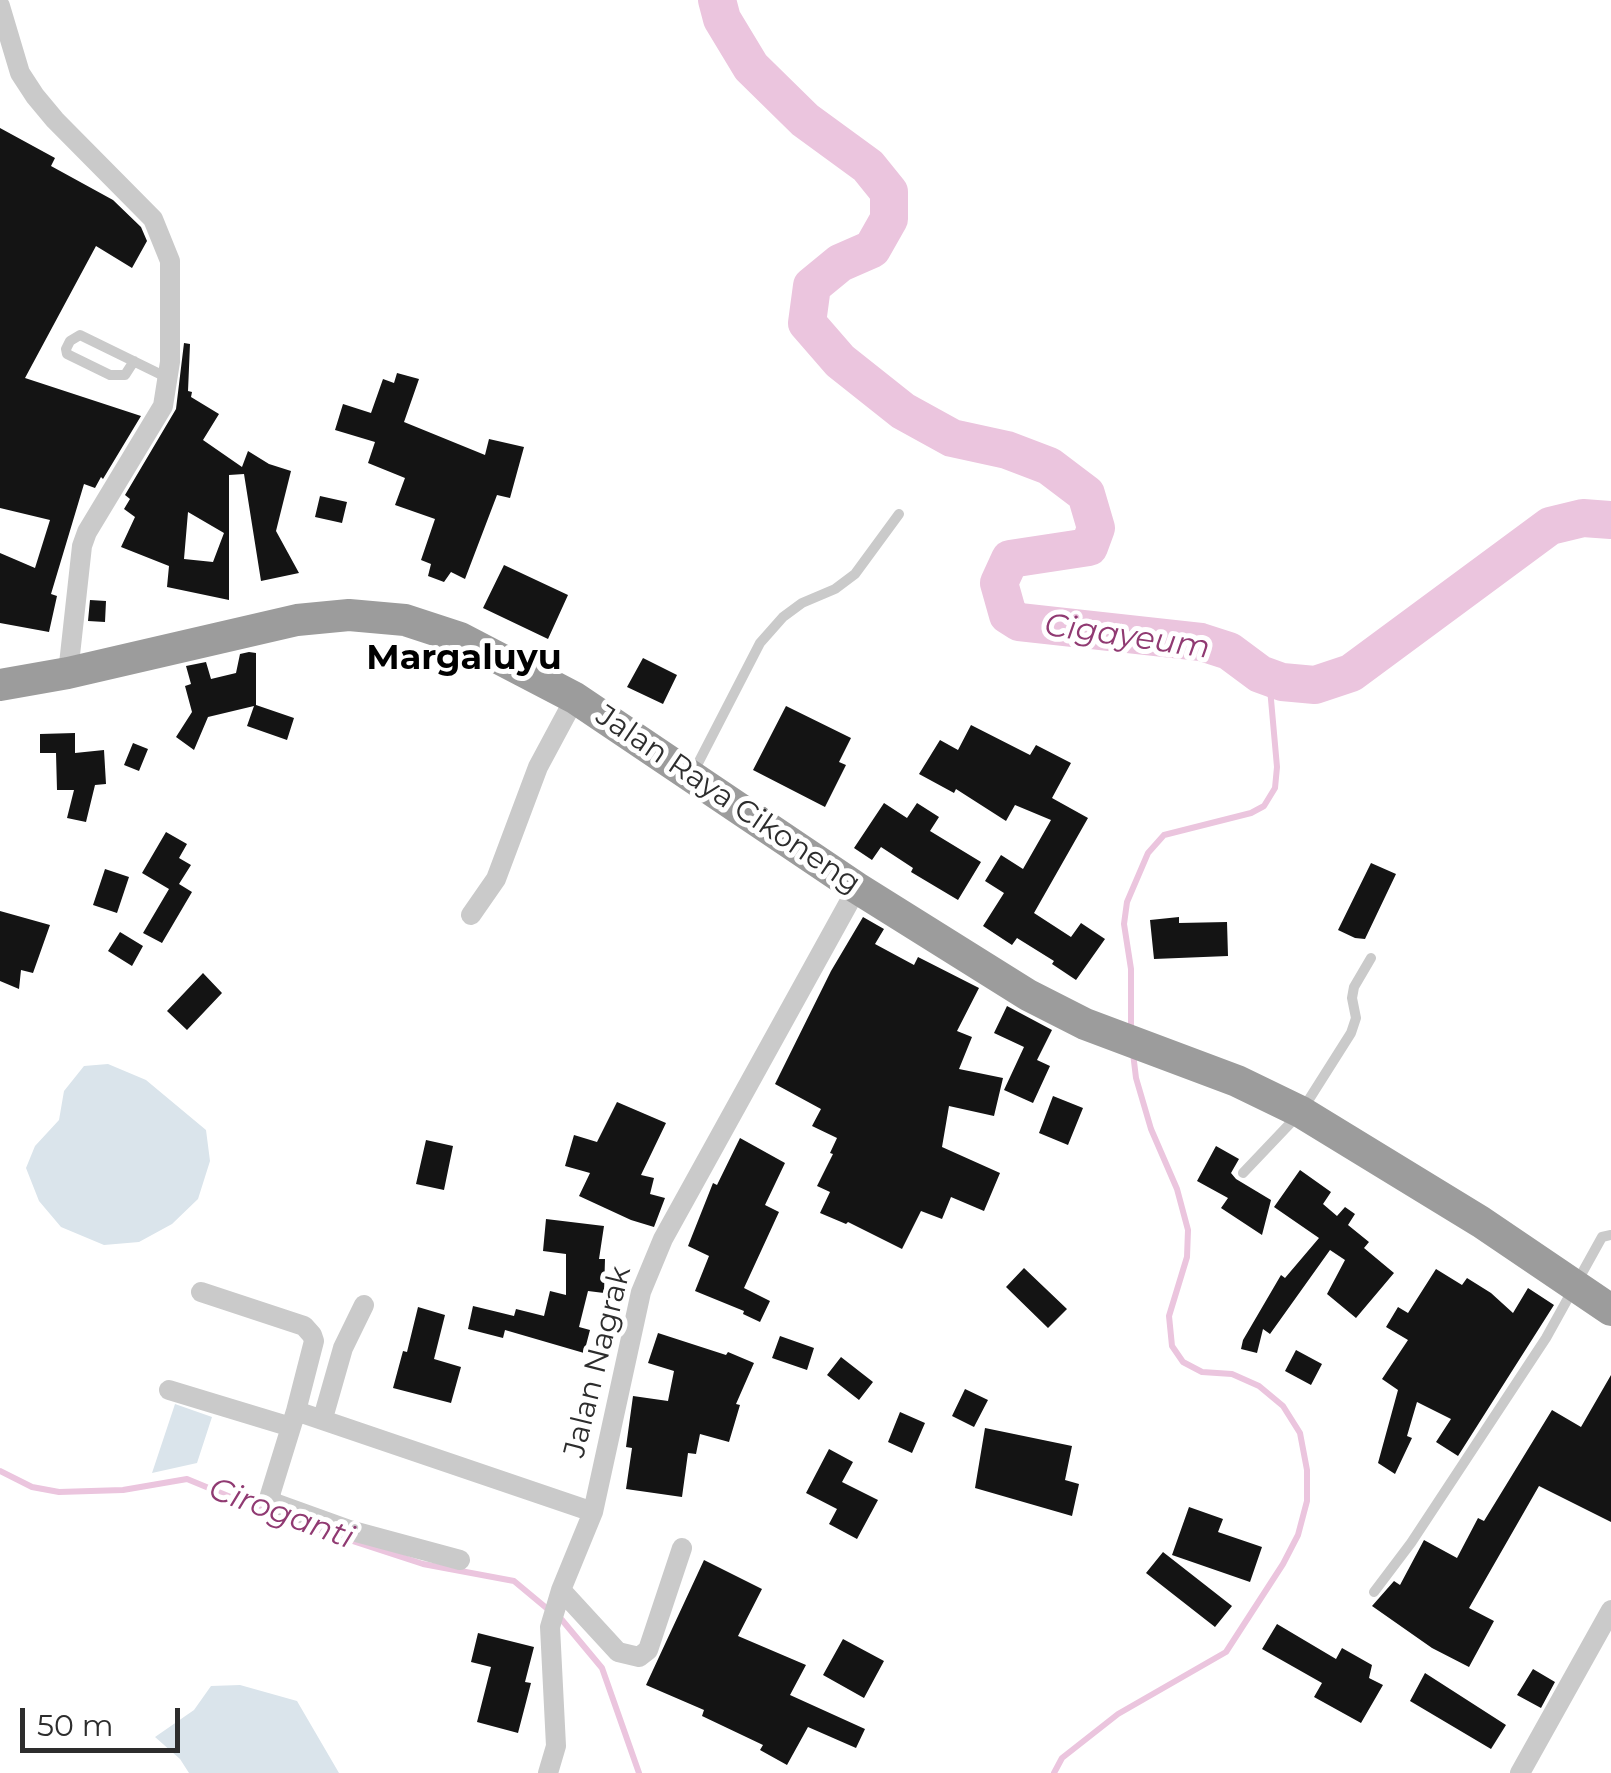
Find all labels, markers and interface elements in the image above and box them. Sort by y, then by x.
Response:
water label: Cigayeum [1042,606,1212,668]
district label: Margaluyu [366,638,562,680]
street label: Jalan Raya Cikoneng [589,698,867,902]
street label: Jalan Nagrak [557,1263,639,1461]
water label: Ciroganti [203,1470,359,1558]
scale bar [25,1688,185,1750]
text: 50 m [37,1707,114,1744]

